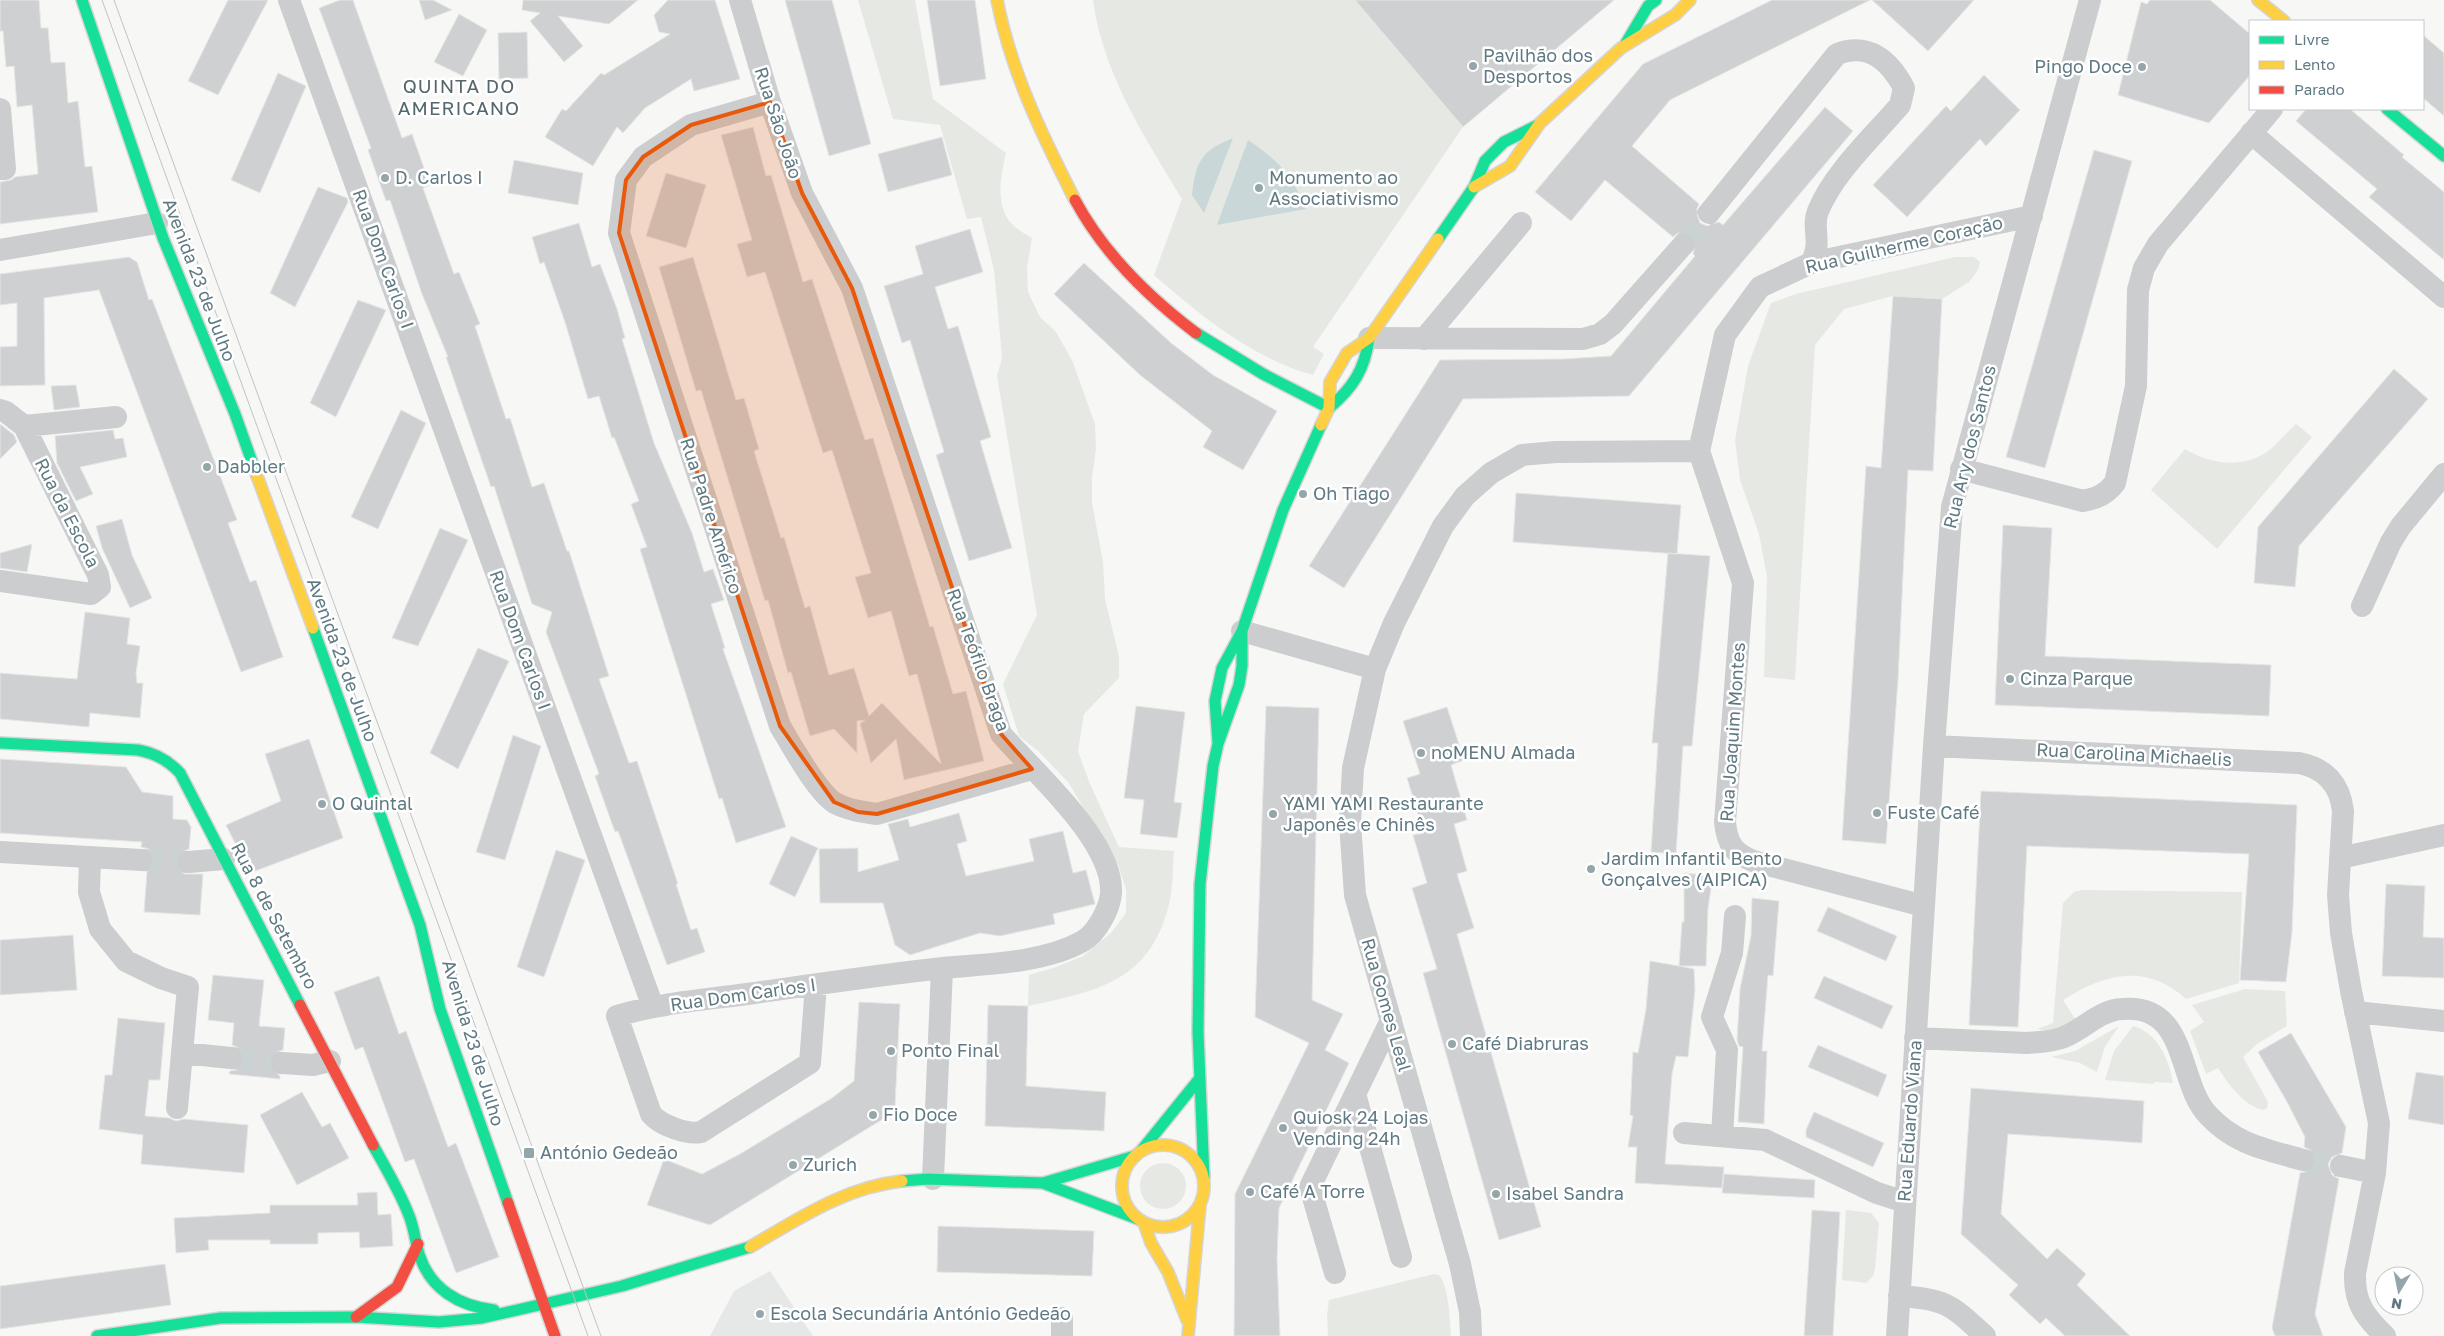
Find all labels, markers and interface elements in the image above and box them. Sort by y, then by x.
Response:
legend [2249,20,2424,110]
text: Livre [2294,30,2330,48]
place label: Pavilhão dos Desportos [1483,44,1593,87]
place label: Pingo Doce [2034,55,2132,77]
text: Lento [2294,55,2335,73]
marker: Pavilhão dos Desportos [1467,60,1479,72]
marker: Pingo Doce [2136,61,2148,73]
street label: Rua São João [751,64,807,181]
district label: QUINTA DO AMERICANO [398,74,520,119]
text: Parado [2294,80,2345,98]
place label: D. Carlos I [395,166,483,188]
place label: Monumento ao Associativismo [1269,166,1399,209]
marker: D. Carlos I [379,172,391,184]
marker: Monumento ao Associativismo [1253,182,1265,194]
street label: Rua Dom Carlos I [349,186,419,331]
street label: Avenida 23 de Julho [159,195,241,364]
street label: Rua Guilherme Coração [1803,211,2005,277]
street label: Rua Ary dos Santos [1938,363,2000,531]
street label: Rua Padre Américo [676,435,748,597]
street label: Rua da Escola [31,454,105,571]
place label: Dabbler [217,455,285,477]
marker: Dabbler [201,461,213,473]
place label: Oh Tiago [1313,482,1390,504]
marker: Oh Tiago [1297,488,1309,500]
street label: Rua Dom Carlos I [486,567,556,712]
street label: Avenida 23 de Julho [303,575,383,745]
street label: Rua Teófilo Braga [943,585,1015,734]
street label: Rua Joaquim Montes [1715,641,1749,822]
place label: Cinza Parque [2020,667,2133,689]
marker: Cinza Parque [2004,673,2016,685]
street label: Rua Carolina Michaelis [2036,738,2232,770]
place label: noMENU Almada [1431,741,1575,763]
marker: noMENU Almada [1415,747,1427,759]
place label: O Quintal [332,792,413,814]
place label: YAMI YAMI Restaurante Japonês e Chinês [1283,792,1484,835]
marker: O Quintal [316,798,328,810]
place label: Fuste Café [1887,801,1980,823]
marker: Fuste Café [1871,807,1883,819]
marker: YAMI YAMI Restaurante Japonês e Chinês [1267,808,1279,820]
street label: Rua 8 de Setembro [227,838,323,993]
place label: Jardim Infantil Bento Gonçalves (AIPICA) [1601,847,1782,890]
marker: Jardim Infantil Bento Gonçalves (AIPICA) [1585,863,1597,875]
street label: Rua Gomes Leal [1357,935,1417,1074]
street label: Avenida 23 de Julho [438,957,510,1129]
street label: Rua Dom Carlos I [669,973,817,1015]
place label: Café Diabruras [1462,1032,1589,1054]
marker: Café Diabruras [1446,1038,1458,1050]
place label: Ponto Final [901,1039,1000,1061]
street label: Rua Eduardo Viana [1892,1039,1926,1202]
marker: Ponto Final [885,1045,897,1057]
place label: Fio Doce [883,1103,957,1125]
place label: Quiosk 24 Lojas Vending 24h [1293,1106,1428,1149]
marker: Fio Doce [867,1109,879,1121]
marker: Quiosk 24 Lojas Vending 24h [1277,1122,1289,1134]
place label: António Gedeão [540,1141,678,1163]
marker: António Gedeão [522,1146,536,1160]
place label: Zurich [803,1153,857,1175]
marker: Zurich [787,1159,799,1171]
place label: Café A Torre [1260,1180,1365,1202]
place label: Isabel Sandra [1506,1182,1624,1204]
marker: Café A Torre [1244,1186,1256,1198]
marker: Isabel Sandra [1490,1188,1502,1200]
north arrow [2374,1266,2424,1316]
text: N [2390,1295,2403,1314]
place label: Escola Secundária António Gedeão [770,1302,1071,1324]
marker: Escola Secundária António Gedeão [754,1308,766,1320]

